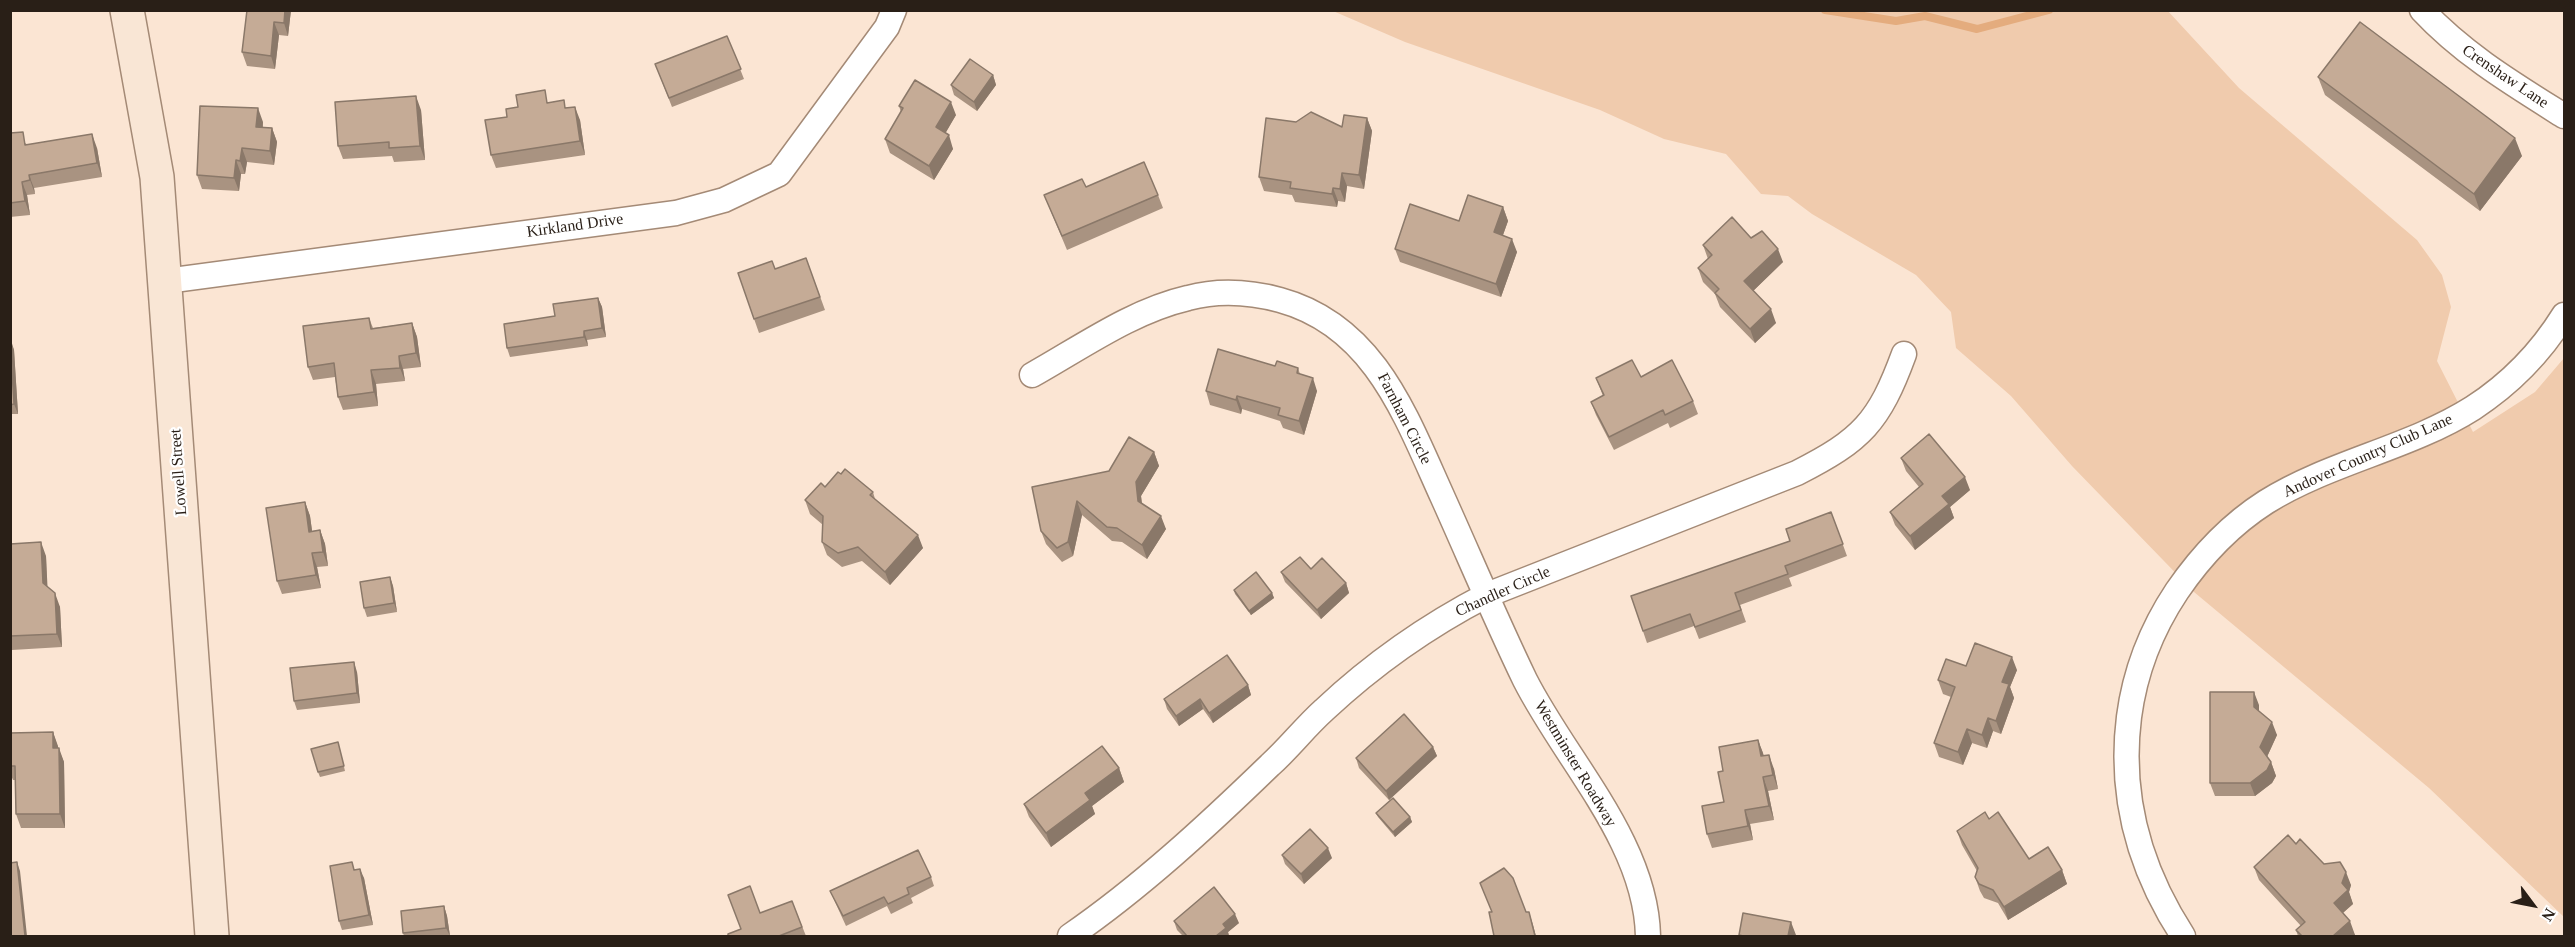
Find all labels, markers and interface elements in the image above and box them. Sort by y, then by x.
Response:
street label: Crenshaw Lane [2458,41,2552,113]
street label: Kirkland Drive [525,210,625,242]
street label: Farnham Circle [1373,370,1435,468]
street label: Andover Country Club Lane [2280,410,2456,502]
street label: Lowell Street [166,428,192,516]
street label: Chandler Circle [1453,563,1553,621]
street label: Westminster Roadway [1530,697,1620,831]
north arrow [2503,875,2563,935]
text: N [2538,905,2559,924]

